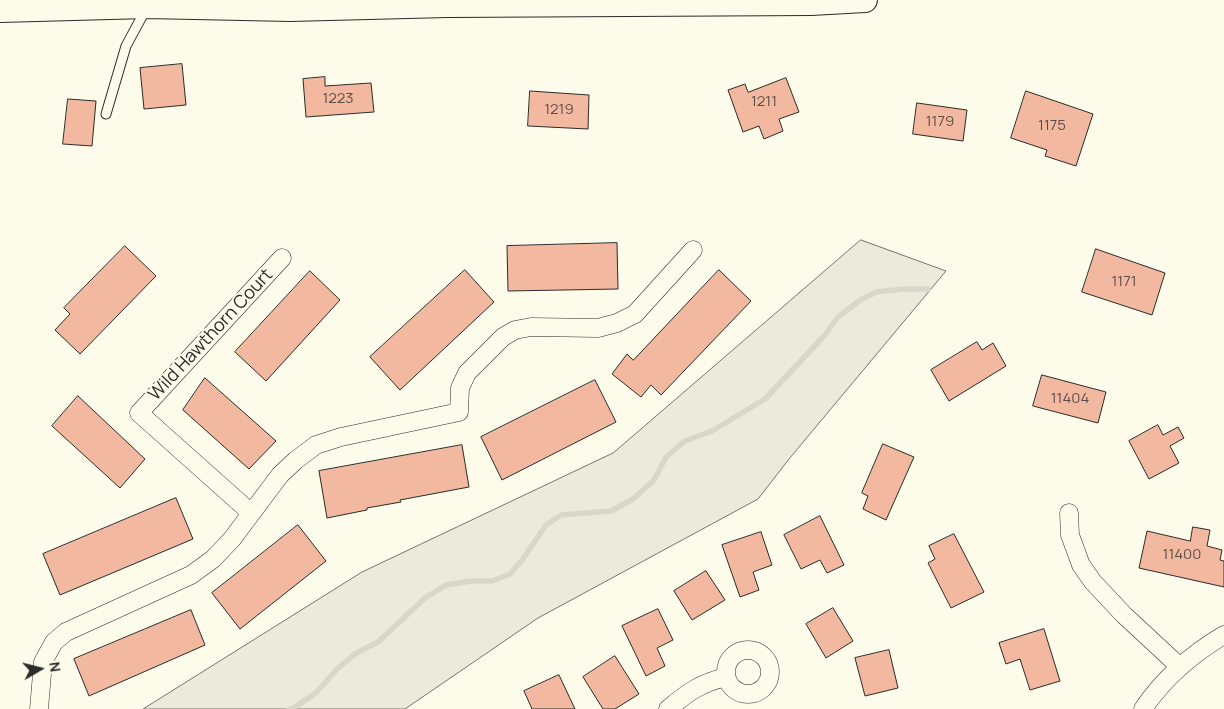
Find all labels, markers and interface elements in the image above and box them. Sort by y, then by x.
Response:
house number: 1223 [322,90,354,108]
house number: 1211 [751,93,777,111]
house number: 1219 [544,101,574,119]
house number: 1179 [926,113,954,131]
house number: 1175 [1038,117,1066,135]
street label: Wild Hawthorn Court [144,265,278,405]
house number: 1171 [1111,273,1137,291]
house number: 11404 [1051,390,1089,408]
house number: 11400 [1163,546,1201,564]
north arrow [15,644,65,694]
text: N [45,661,65,673]

